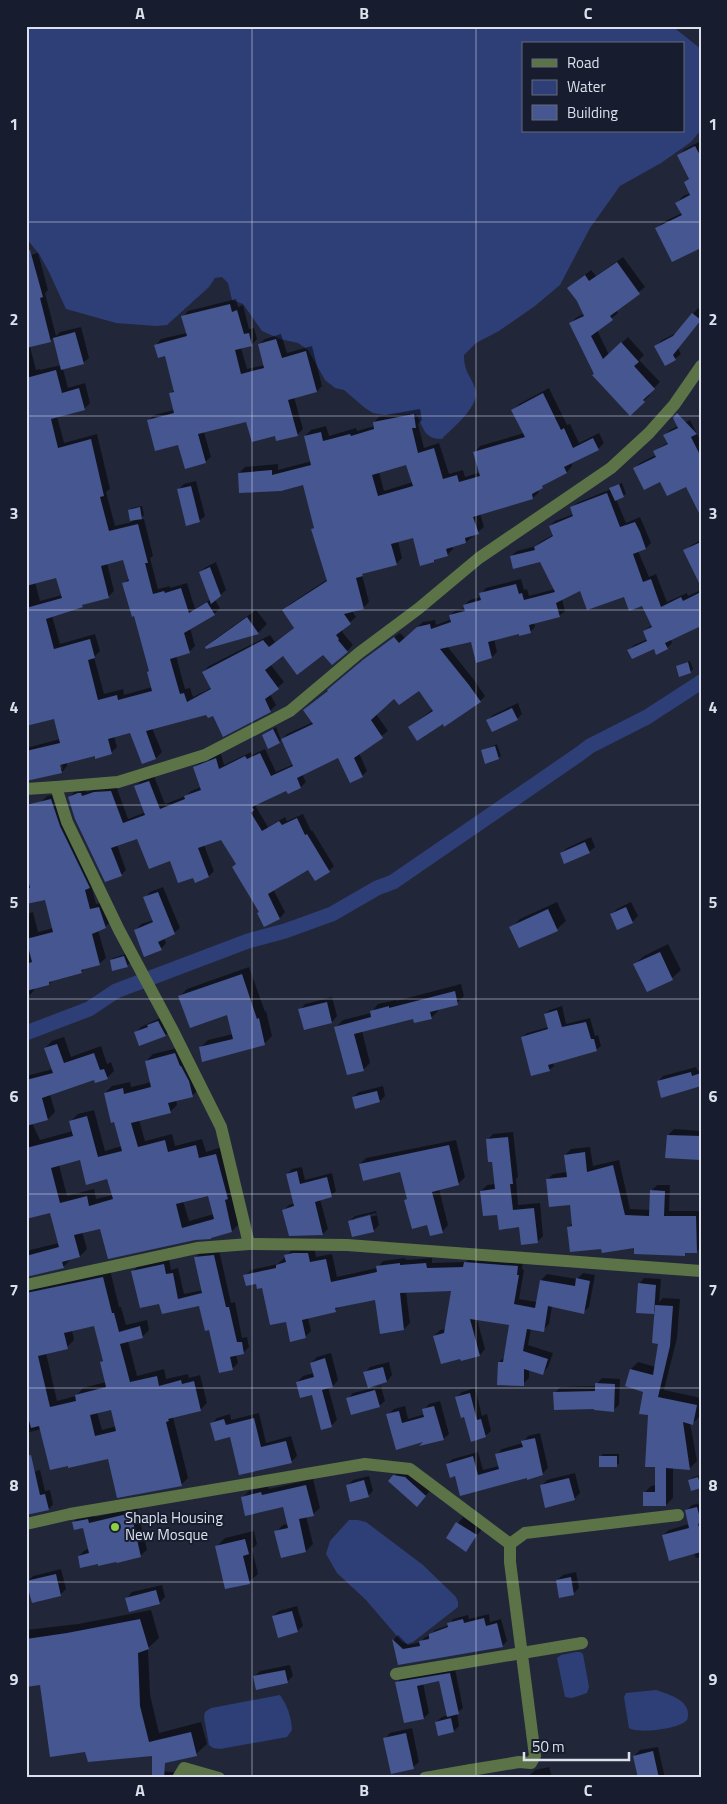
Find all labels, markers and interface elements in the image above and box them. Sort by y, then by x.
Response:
text: A [135,1,145,25]
text: B [359,1,369,25]
text: C [584,1,593,25]
legend [522,42,684,132]
text: Road [567,51,599,74]
text: Water [567,75,606,98]
text: Building [567,101,618,124]
text: 1 [10,112,18,136]
text: 1 [709,112,717,136]
text: 2 [10,307,18,331]
text: 2 [709,307,717,331]
text: 3 [10,501,18,525]
text: 3 [709,501,717,525]
text: 4 [10,695,19,719]
text: 4 [709,695,718,719]
text: 5 [10,890,19,914]
text: 5 [709,890,718,914]
text: 6 [10,1084,19,1108]
text: 6 [709,1084,718,1108]
text: 7 [10,1278,18,1302]
text: 7 [709,1278,717,1302]
text: 8 [10,1473,19,1497]
text: 8 [709,1473,718,1497]
place label: Shapla Housing New Mosque [125,1506,223,1546]
marker: Shapla Housing New Mosque [109,1521,121,1533]
text: 9 [10,1667,19,1691]
text: 9 [709,1667,718,1691]
scale bar [524,1729,630,1761]
text: 50 m [532,1735,565,1758]
text: A [135,1778,145,1802]
text: B [359,1778,369,1802]
text: C [584,1778,593,1802]

